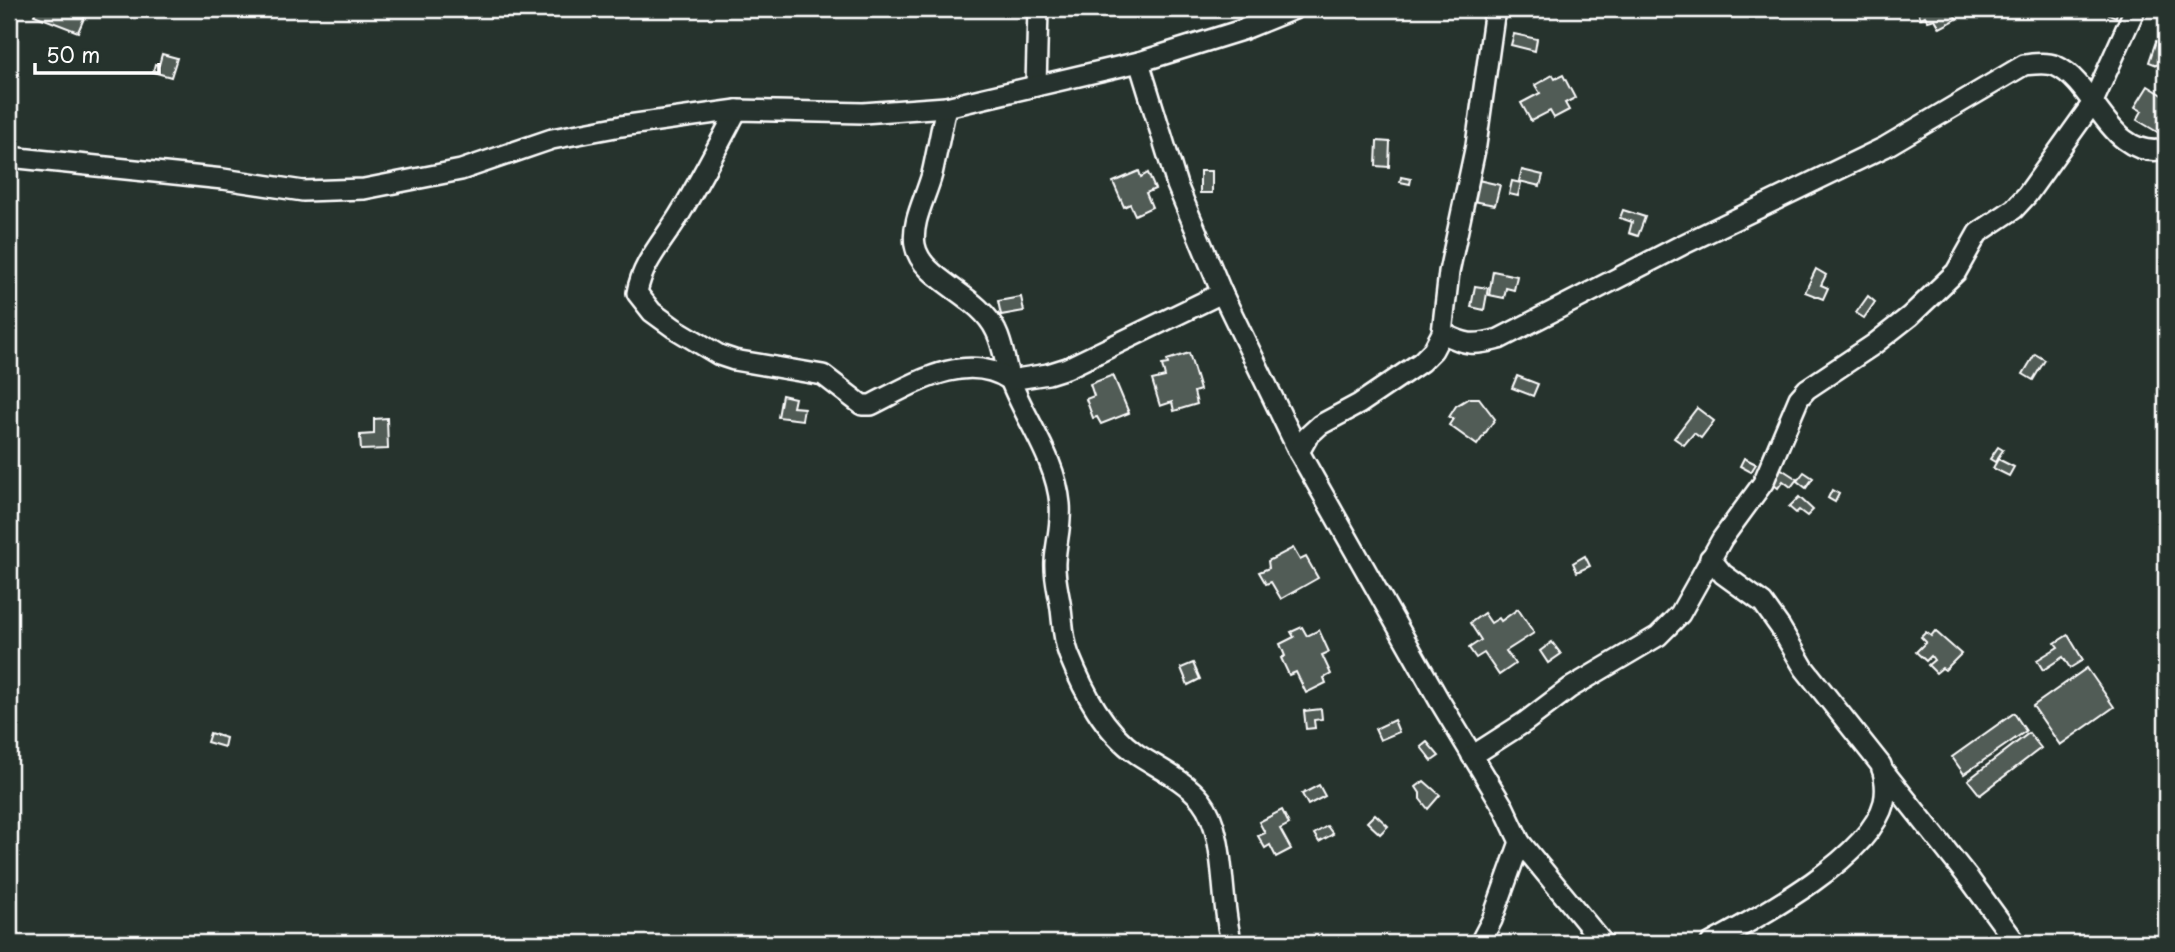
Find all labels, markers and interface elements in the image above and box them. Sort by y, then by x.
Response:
scale bar [35,32,159,76]
text: 50 m [46,38,100,70]

